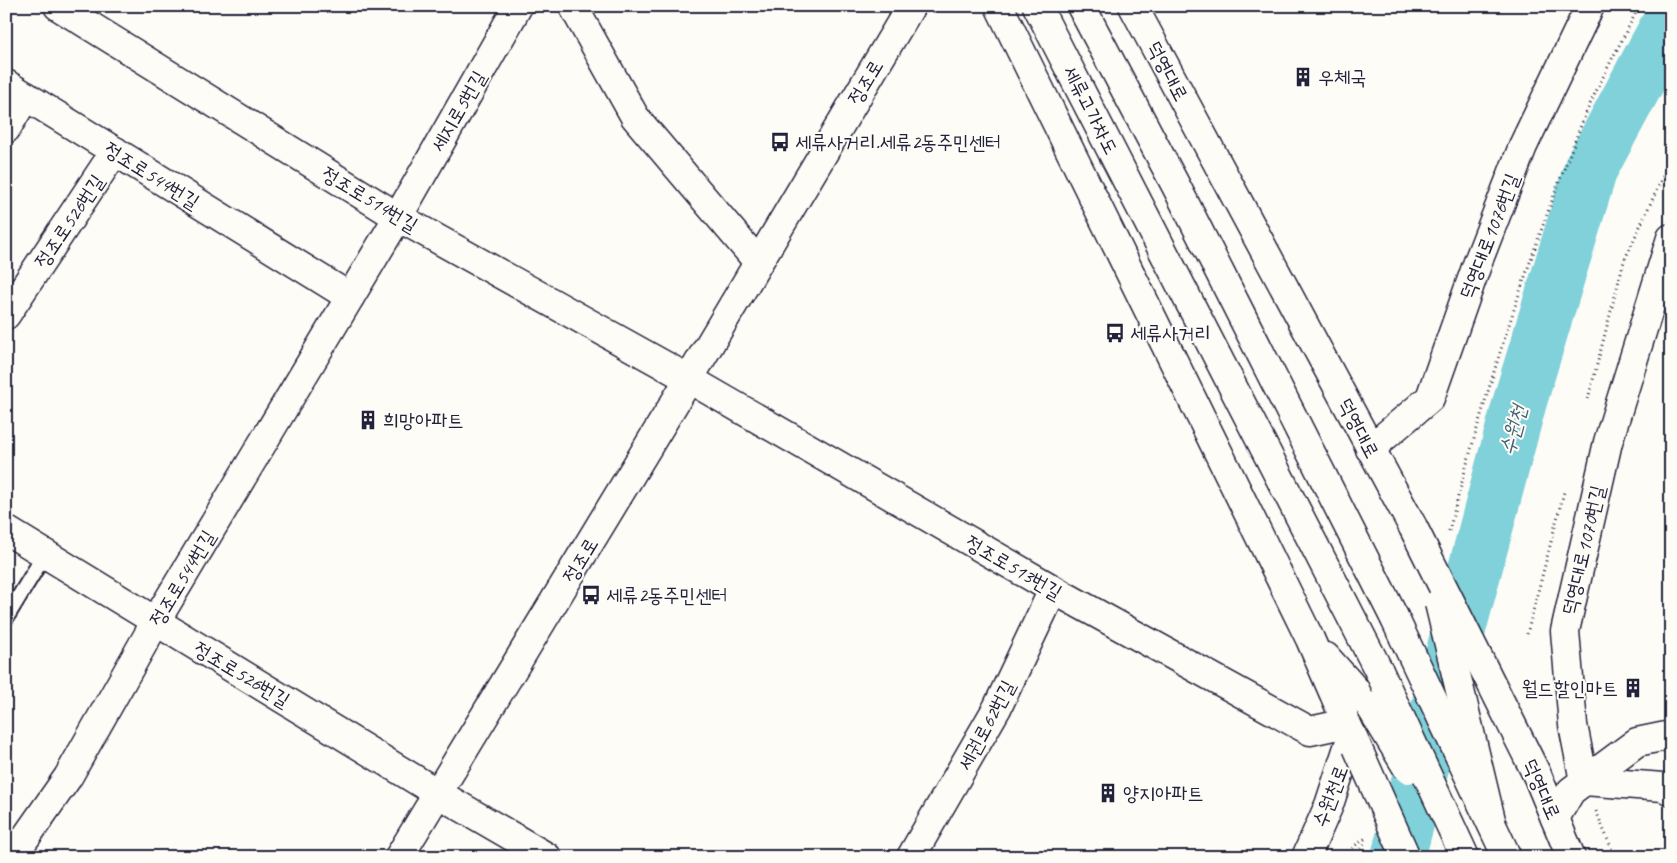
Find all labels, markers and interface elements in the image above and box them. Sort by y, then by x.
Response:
street label: 덕영대로 [1141,37,1194,106]
street label: 정조로 [842,55,889,109]
street label: 세류고가차도 [1057,62,1124,159]
place label: 우체국 [1318,65,1366,90]
street label: 세지로5번길 [425,66,492,156]
building icon: 우체국 [1292,66,1314,88]
place label: 세류사거리.세류2동주민센터 [795,130,1001,155]
bus stop icon: 세류사거리.세류2동주민센터 [769,131,791,153]
street label: 정조로544번길 [100,136,204,214]
street label: 정조로514번길 [317,161,422,238]
street label: 정조로526번길 [29,170,110,273]
street label: 덕영대로1076번길 [1454,170,1525,303]
place label: 세류사거리 [1130,321,1210,346]
bus stop icon: 세류사거리 [1104,322,1126,344]
street label: 덕영대로 [1332,394,1385,463]
water label: 수원천 [1494,400,1533,458]
place label: 희망아파트 [383,408,463,433]
building icon: 희망아파트 [357,409,379,431]
street label: 덕영대로1070번길 [1556,483,1611,618]
street label: 정조로544번길 [144,526,221,631]
street label: 정조로513번길 [961,530,1067,605]
street label: 정조로 [557,533,604,587]
place label: 세류2동주민센터 [606,583,728,608]
bus stop icon: 세류2동주민센터 [580,584,602,606]
street label: 정조로526번길 [189,636,294,713]
street label: 세권로62번길 [952,676,1021,775]
place label: 월드할인마트 [1521,676,1618,701]
building icon: 월드할인마트 [1622,677,1644,699]
street label: 덕영대로 [1517,755,1566,824]
street label: 수원천로 [1307,762,1354,831]
place label: 양지아파트 [1123,781,1203,806]
building icon: 양지아파트 [1097,782,1119,804]

